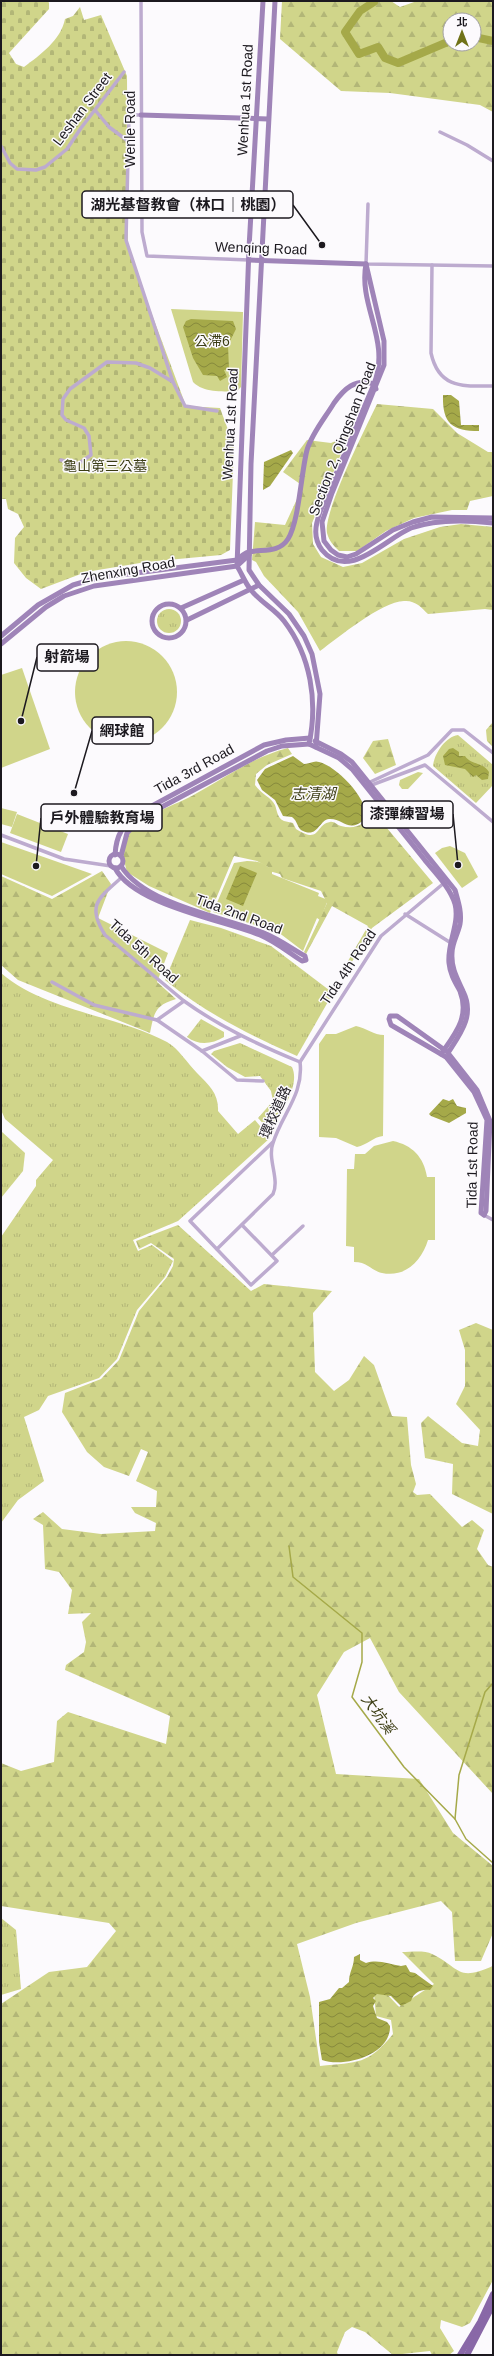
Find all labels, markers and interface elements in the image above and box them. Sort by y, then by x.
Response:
north arrow [442,12,482,52]
text: 北 [457,16,468,28]
street label: Wenhua 1st Road [234,44,256,156]
street label: Leshan Street [49,69,115,149]
street label: Wenle Road [122,91,138,167]
callout: 湖光基督教會（林口｜桃園） [82,191,293,218]
text: 湖光基督教會（林口｜桃園） [90,196,286,213]
street label: Wenqing Road [215,238,307,258]
park label: 公滯6 [194,333,230,349]
street label: Section 2, Qingshan Road [305,360,379,518]
street label: Wenhua 1st Road [219,368,241,480]
park label: 龜山第三公墓 [63,458,147,474]
street label: Zhenxing Road [80,554,176,586]
callout: 射箭場 [37,644,98,671]
text: 射箭場 [44,648,90,665]
callout: 網球館 [92,717,153,744]
text: 網球館 [99,722,145,739]
street label: Tida 3rd Road [152,741,236,797]
water label: 志清湖 [290,785,337,802]
callout: 漆彈練習場 [362,801,453,828]
callout: 戶外體驗教育場 [41,804,162,831]
text: 漆彈練習場 [369,805,445,822]
text: 戶外體驗教育場 [49,809,155,826]
street label: Tida 2nd Road [193,891,285,937]
street label: Tida 5th Road [106,916,182,986]
street label: Tida 4th Road [317,926,379,1008]
street label: 環校道路 [256,1083,294,1141]
street label: Tida 1st Road [463,1122,481,1208]
water label: 大坑溪 [358,1691,400,1739]

